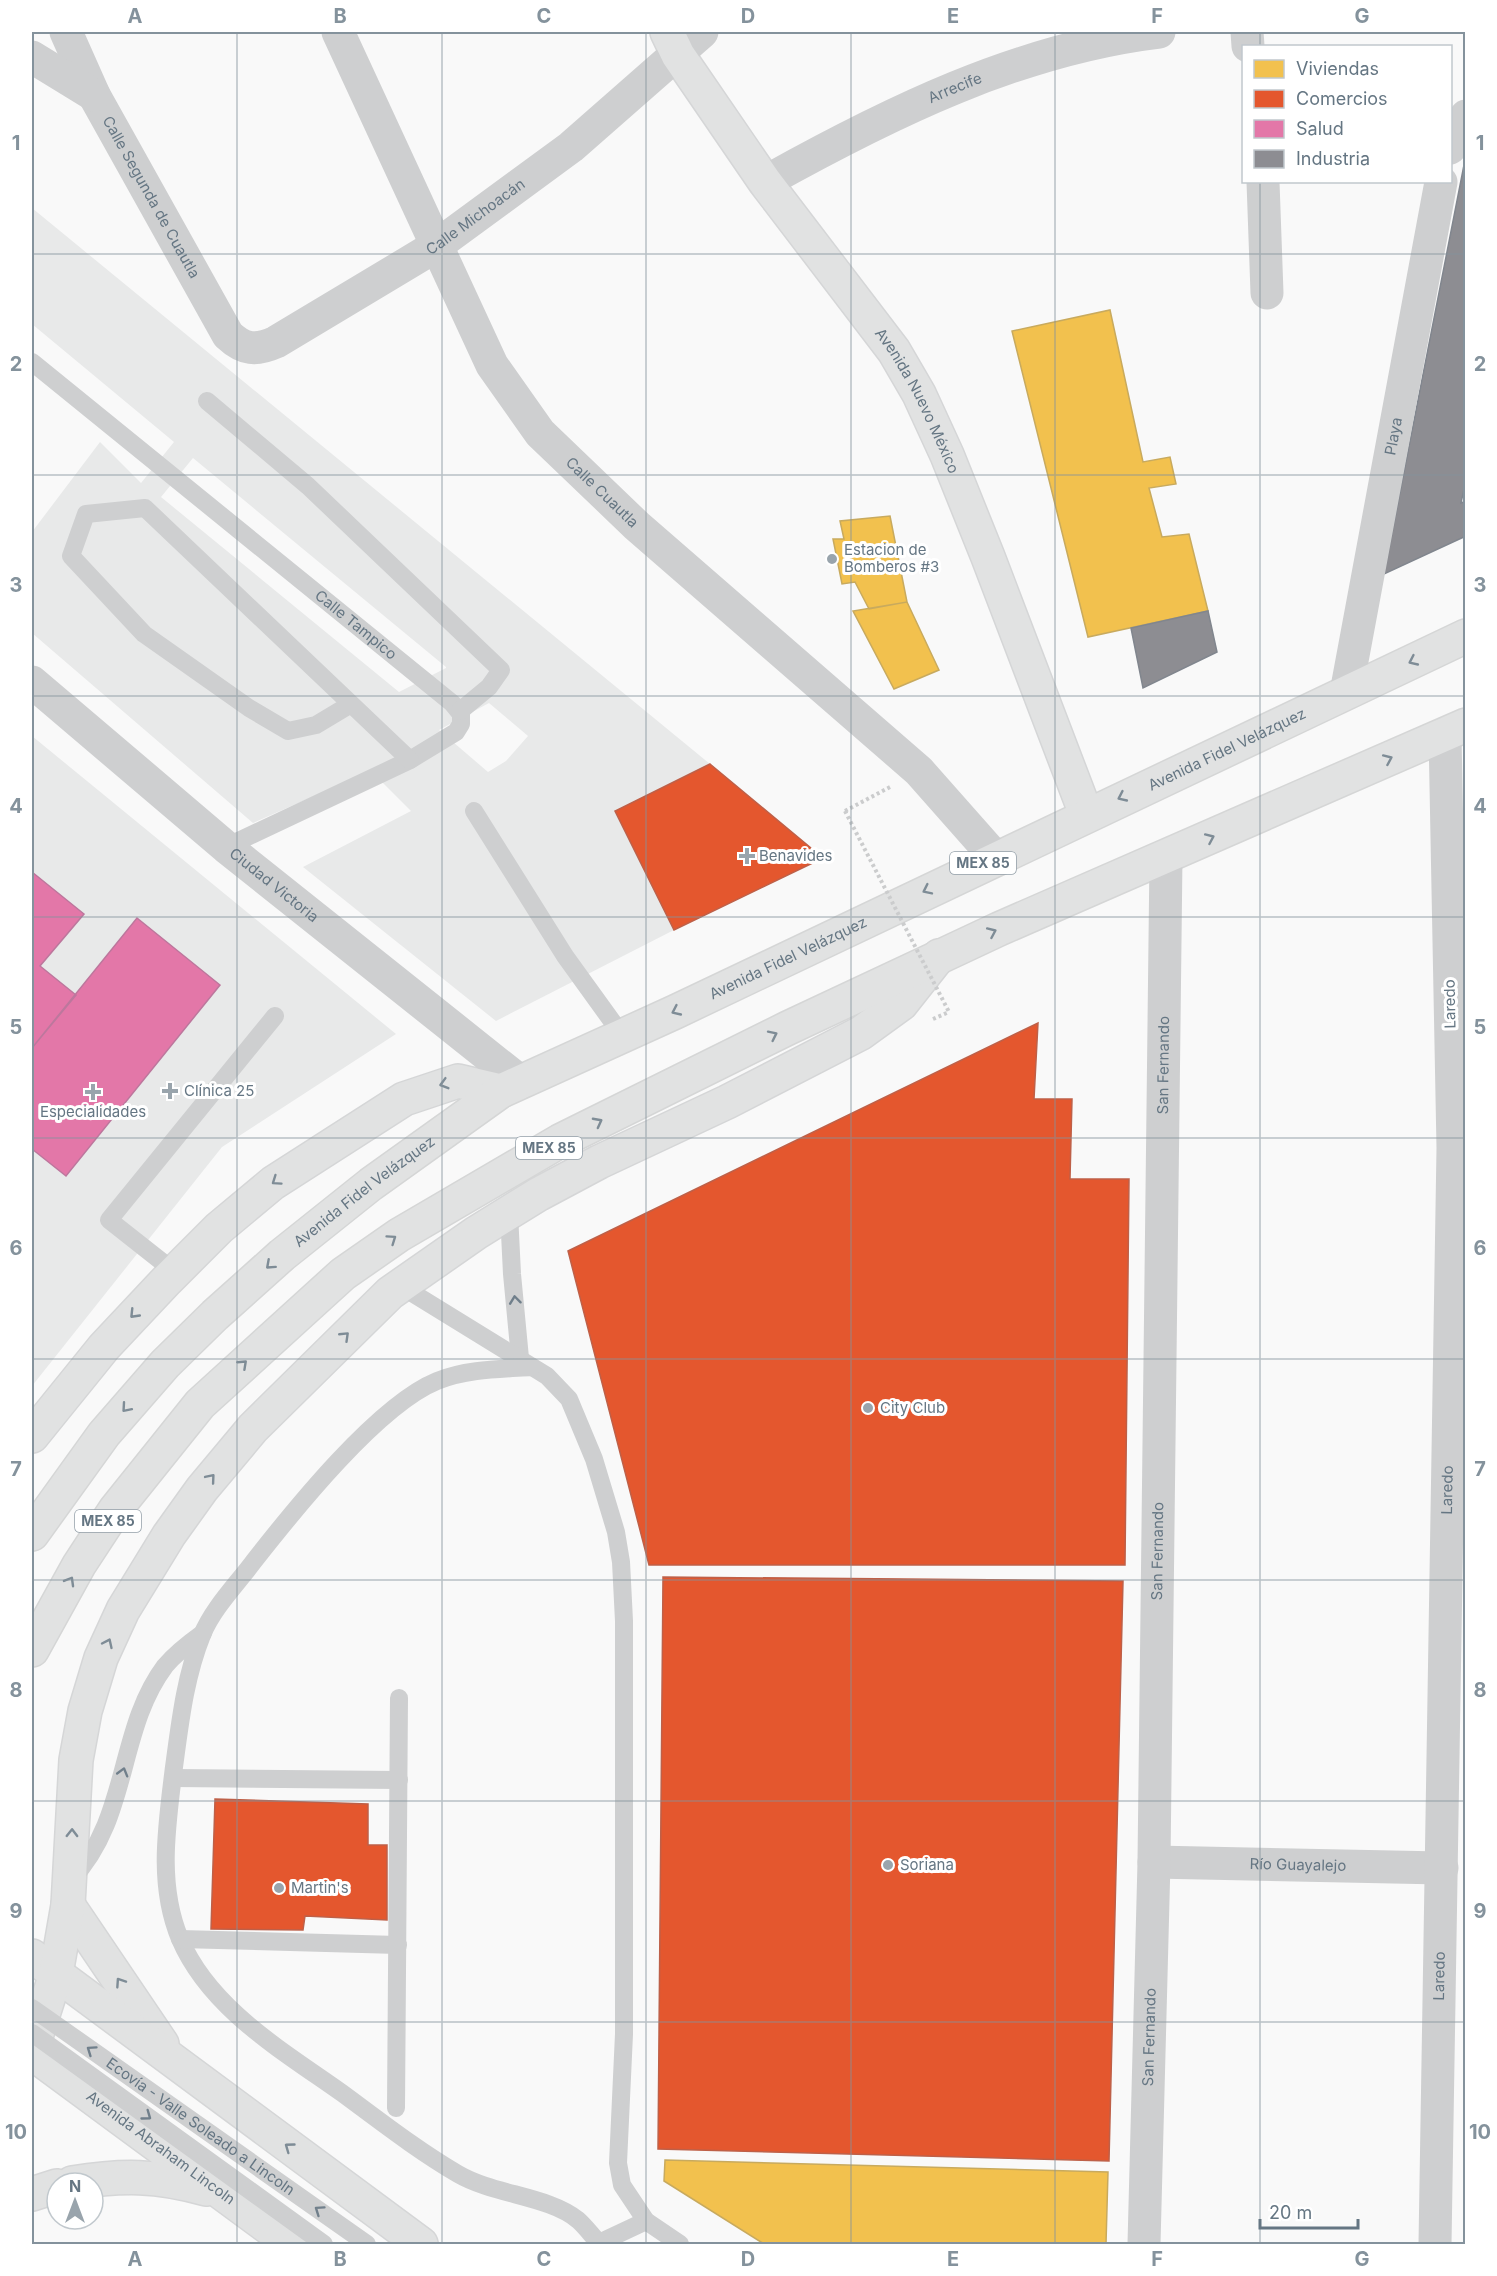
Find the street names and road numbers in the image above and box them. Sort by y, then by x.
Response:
street label: Arrecife [925,68,984,107]
street label: Calle Segunda de Cuautla [99,112,204,282]
street label: Calle Michoacán [422,174,528,259]
street label: Avenida Nuevo México [871,324,963,476]
street label: Playa [1380,416,1406,457]
street label: Calle Cuautla [562,453,643,531]
street label: Calle Tampico [311,585,401,663]
street label: Avenida Fidel Velázquez [1145,704,1309,795]
street label: Ciudad Victoria [226,843,323,926]
road number: MEX 85 [950,852,1016,874]
street label: Avenida Fidel Velázquez [706,912,870,1003]
street label: Laredo [1440,979,1459,1029]
street label: San Fernando [1153,1016,1173,1115]
street label: Avenida Fidel Velázquez [290,1131,438,1251]
road number: MEX 85 [516,1137,582,1159]
street label: Laredo [1437,1465,1457,1515]
street label: San Fernando [1147,1502,1167,1600]
road number: MEX 85 [75,1510,141,1532]
street label: Río Guayalejo [1249,1854,1346,1875]
street label: Laredo [1429,1951,1449,2001]
street label: San Fernando [1138,1988,1160,2087]
street label: Ecovía - Valle Soleado a Lincoln [103,2053,299,2199]
street label: Avenida Abraham Lincoln [83,2086,239,2209]

